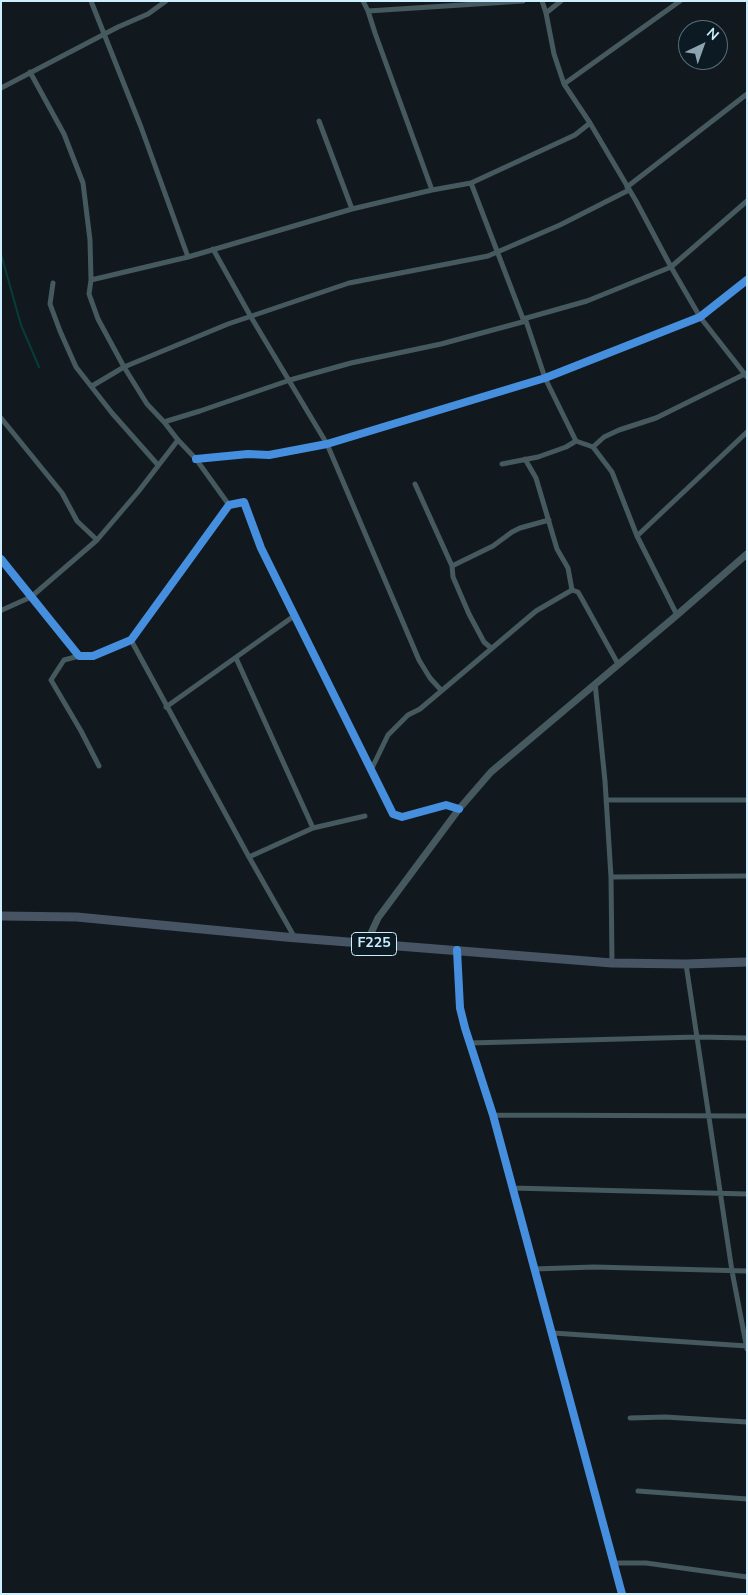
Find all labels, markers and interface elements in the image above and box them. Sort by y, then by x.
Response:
north arrow [678,20,728,70]
text: N [702,24,723,45]
road number: F225 [352,932,396,956]

